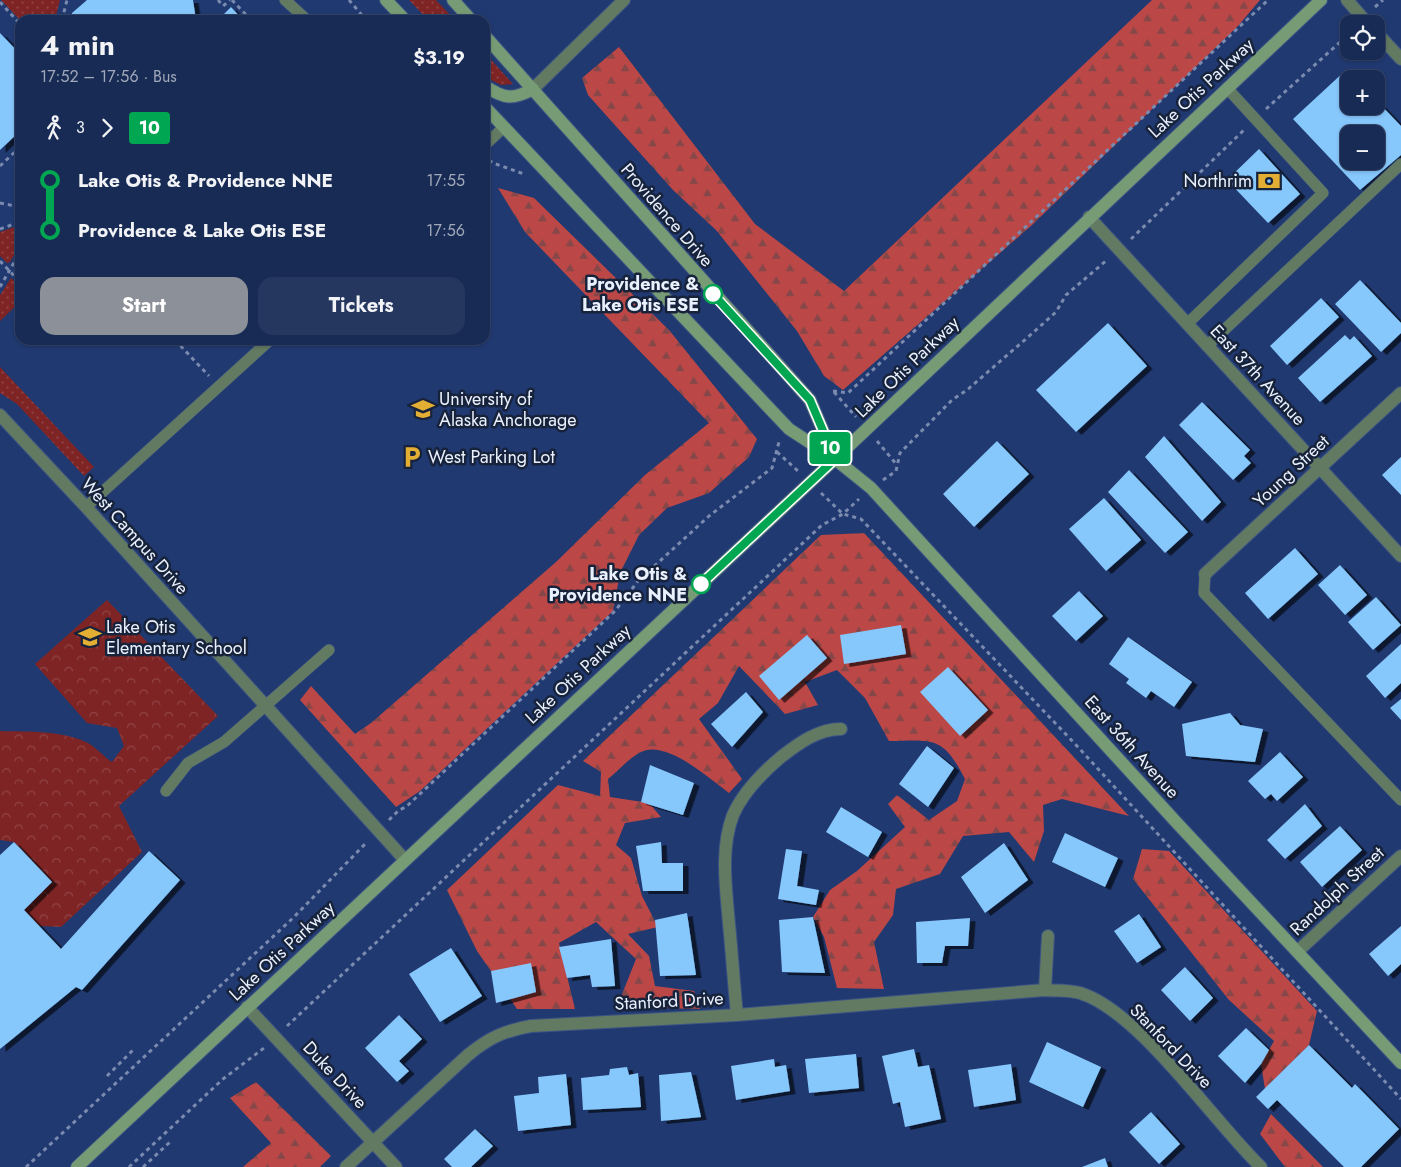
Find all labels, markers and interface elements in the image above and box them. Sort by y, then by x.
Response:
map controls [1340,15,1385,170]
button: locate [1340,15,1385,60]
text: 4 min [40,25,115,66]
street label: Lake Otis Parkway [1142,32,1260,144]
text: $3.19 [413,44,465,71]
text: 17:52 – 17:56 · Bus [40,65,177,88]
button: + [1340,70,1385,115]
icon: walk [40,114,68,142]
icon: forward [93,114,121,142]
text: 10 [139,115,160,141]
text: 3 [76,116,85,139]
button: − [1340,125,1385,170]
street label: Providence Drive [615,157,719,273]
text: Lake Otis & Providence NNE [78,167,333,194]
place label: Northrim [1183,168,1252,194]
bank icon: Northrim [1256,168,1282,194]
text: 17:55 [427,169,465,192]
text: Providence & Lake Otis ESE [78,217,326,244]
text: 17:56 [426,219,465,242]
place label: Providence & Lake Otis ESE [582,271,699,318]
button: Start [40,277,248,335]
button: Tickets [258,277,465,335]
marker: Providence & Lake Otis ESE [703,284,723,304]
street label: Lake Otis Parkway [849,310,965,424]
street label: East 37th Avenue [1204,319,1312,431]
place label: University of Alaska Anchorage [439,386,576,433]
school or university icon: University of Alaska Anchorage [410,396,436,422]
street label: Young Street [1247,428,1335,513]
line badge: 10 [808,432,852,464]
text: 10 [819,435,841,461]
parking icon: West Parking Lot [399,444,425,470]
place label: West Parking Lot [428,444,555,470]
street label: West Campus Drive [75,472,195,600]
place label: Lake Otis & Providence NNE [548,561,687,608]
marker: Lake Otis & Providence NNE [691,574,711,594]
place label: Lake Otis Elementary School [106,614,247,661]
street label: Lake Otis Parkway [519,618,637,730]
school or university icon: Lake Otis Elementary School [77,624,103,650]
street label: East 36th Avenue [1079,690,1185,804]
street label: Randolph Street [1284,840,1390,942]
street label: Lake Otis Parkway [223,895,341,1007]
street label: Stanford Drive [614,985,724,1017]
street label: Stanford Drive [1124,998,1218,1094]
street label: Duke Drive [297,1035,373,1115]

